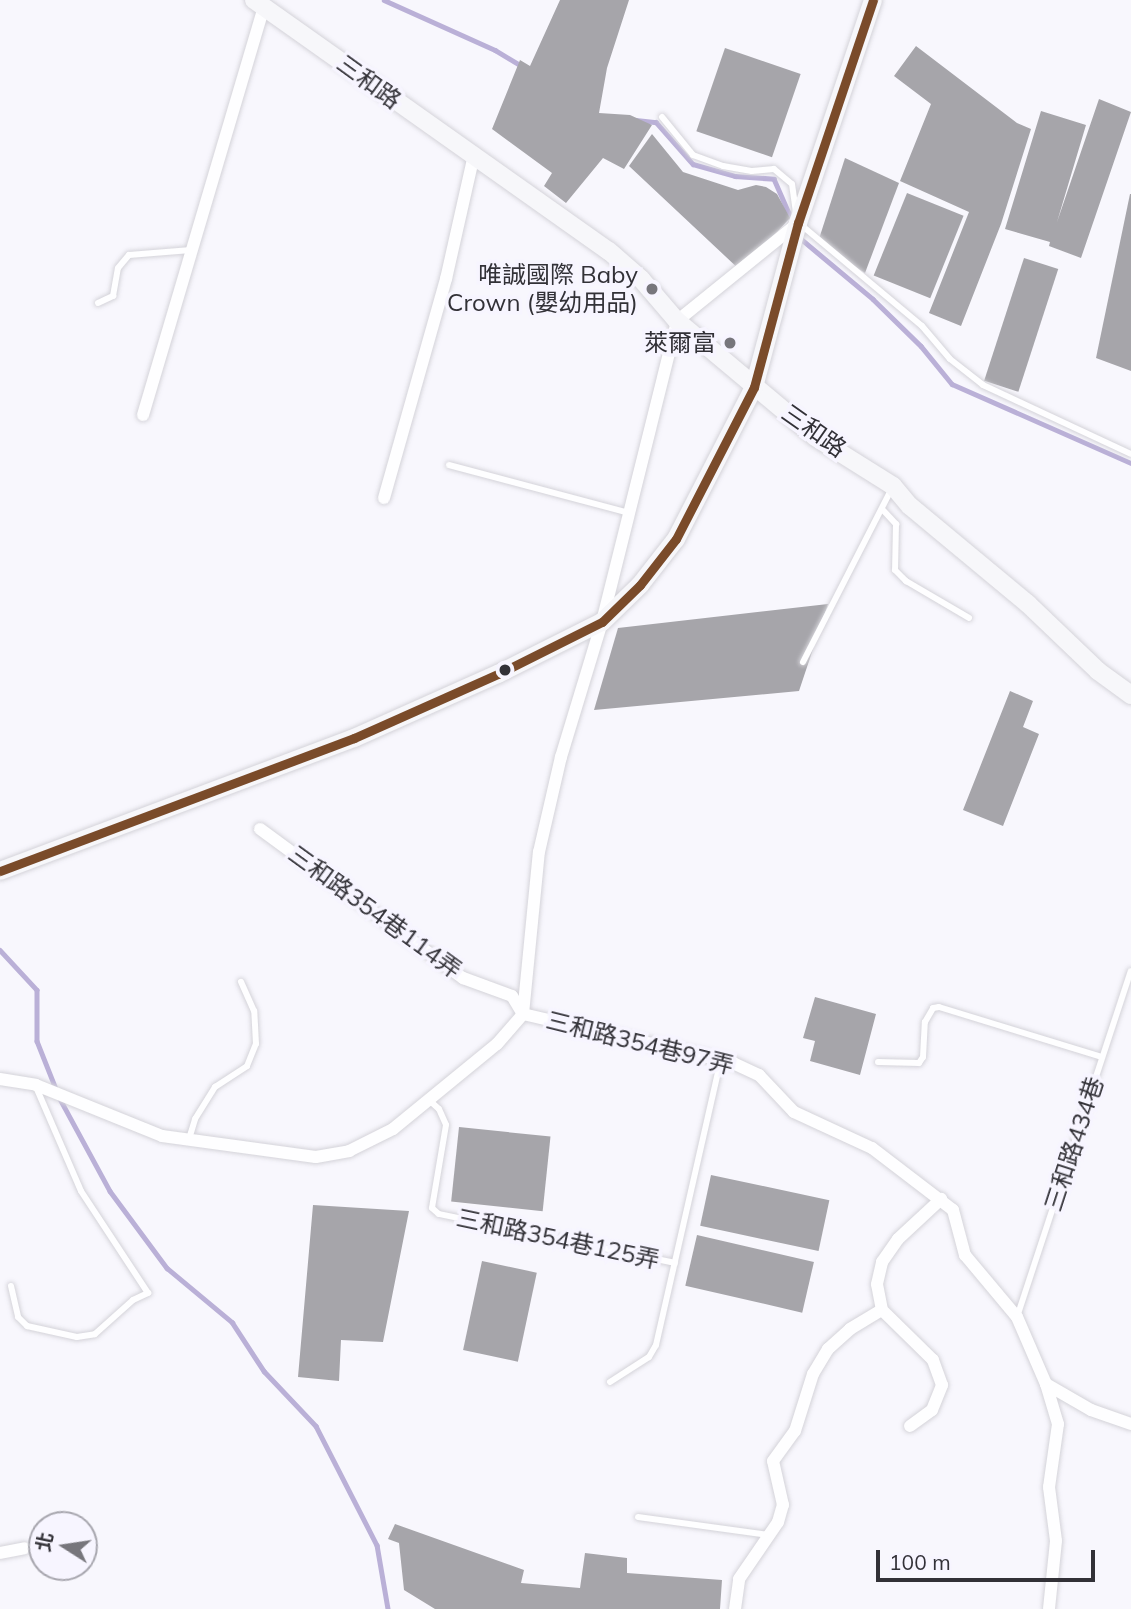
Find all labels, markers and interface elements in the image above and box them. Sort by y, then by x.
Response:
street label: 三和路 [331,49,407,115]
place label: 唯誠國際 Baby Crown (嬰幼用品) [447,261,638,317]
marker: 唯誠國際 Baby Crown (嬰幼用品) [644,281,660,297]
place label: 萊爾富 [644,329,716,357]
marker: 萊爾富 [722,335,738,351]
street label: 三和路 [776,399,852,463]
unlabelled marker [498,663,512,677]
street label: 三和路354巷114弄 [283,840,467,984]
street label: 三和路354巷97弄 [543,1006,737,1080]
street label: 三和路434巷 [1039,1073,1109,1215]
street label: 三和路354巷125弄 [454,1203,662,1275]
north arrow [28,1511,98,1581]
text: 北 [31,1530,58,1554]
scale bar [879,1536,1098,1580]
text: 100 m [889,1549,951,1575]

